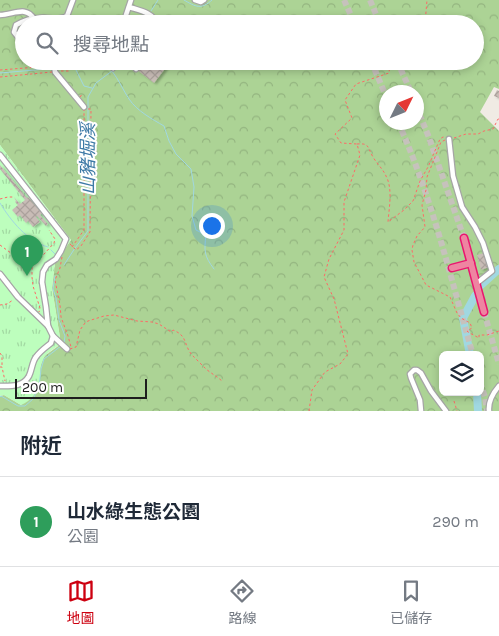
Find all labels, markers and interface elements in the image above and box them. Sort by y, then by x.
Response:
search box [15,15,484,70]
icon: search [33,29,61,57]
text: 搜尋地點 [73,34,149,56]
north arrow [379,85,424,130]
water label: 山豬堀溪 [77,120,99,195]
your location [199,213,225,239]
pin: 1 [11,235,43,276]
map controls [439,351,484,396]
button: layers [439,351,484,396]
scale bar [15,376,148,399]
text: 200 m [22,379,63,396]
text: 附近 [20,434,62,458]
text: 山水綠生態公園 [67,501,200,523]
text: 1 [33,512,39,531]
text: 290 m [432,512,479,531]
text: 公園 [67,527,99,546]
tab: 地圖 [67,577,95,627]
tab: 路線 [228,577,256,627]
tab: 已儲存 [390,577,432,627]

